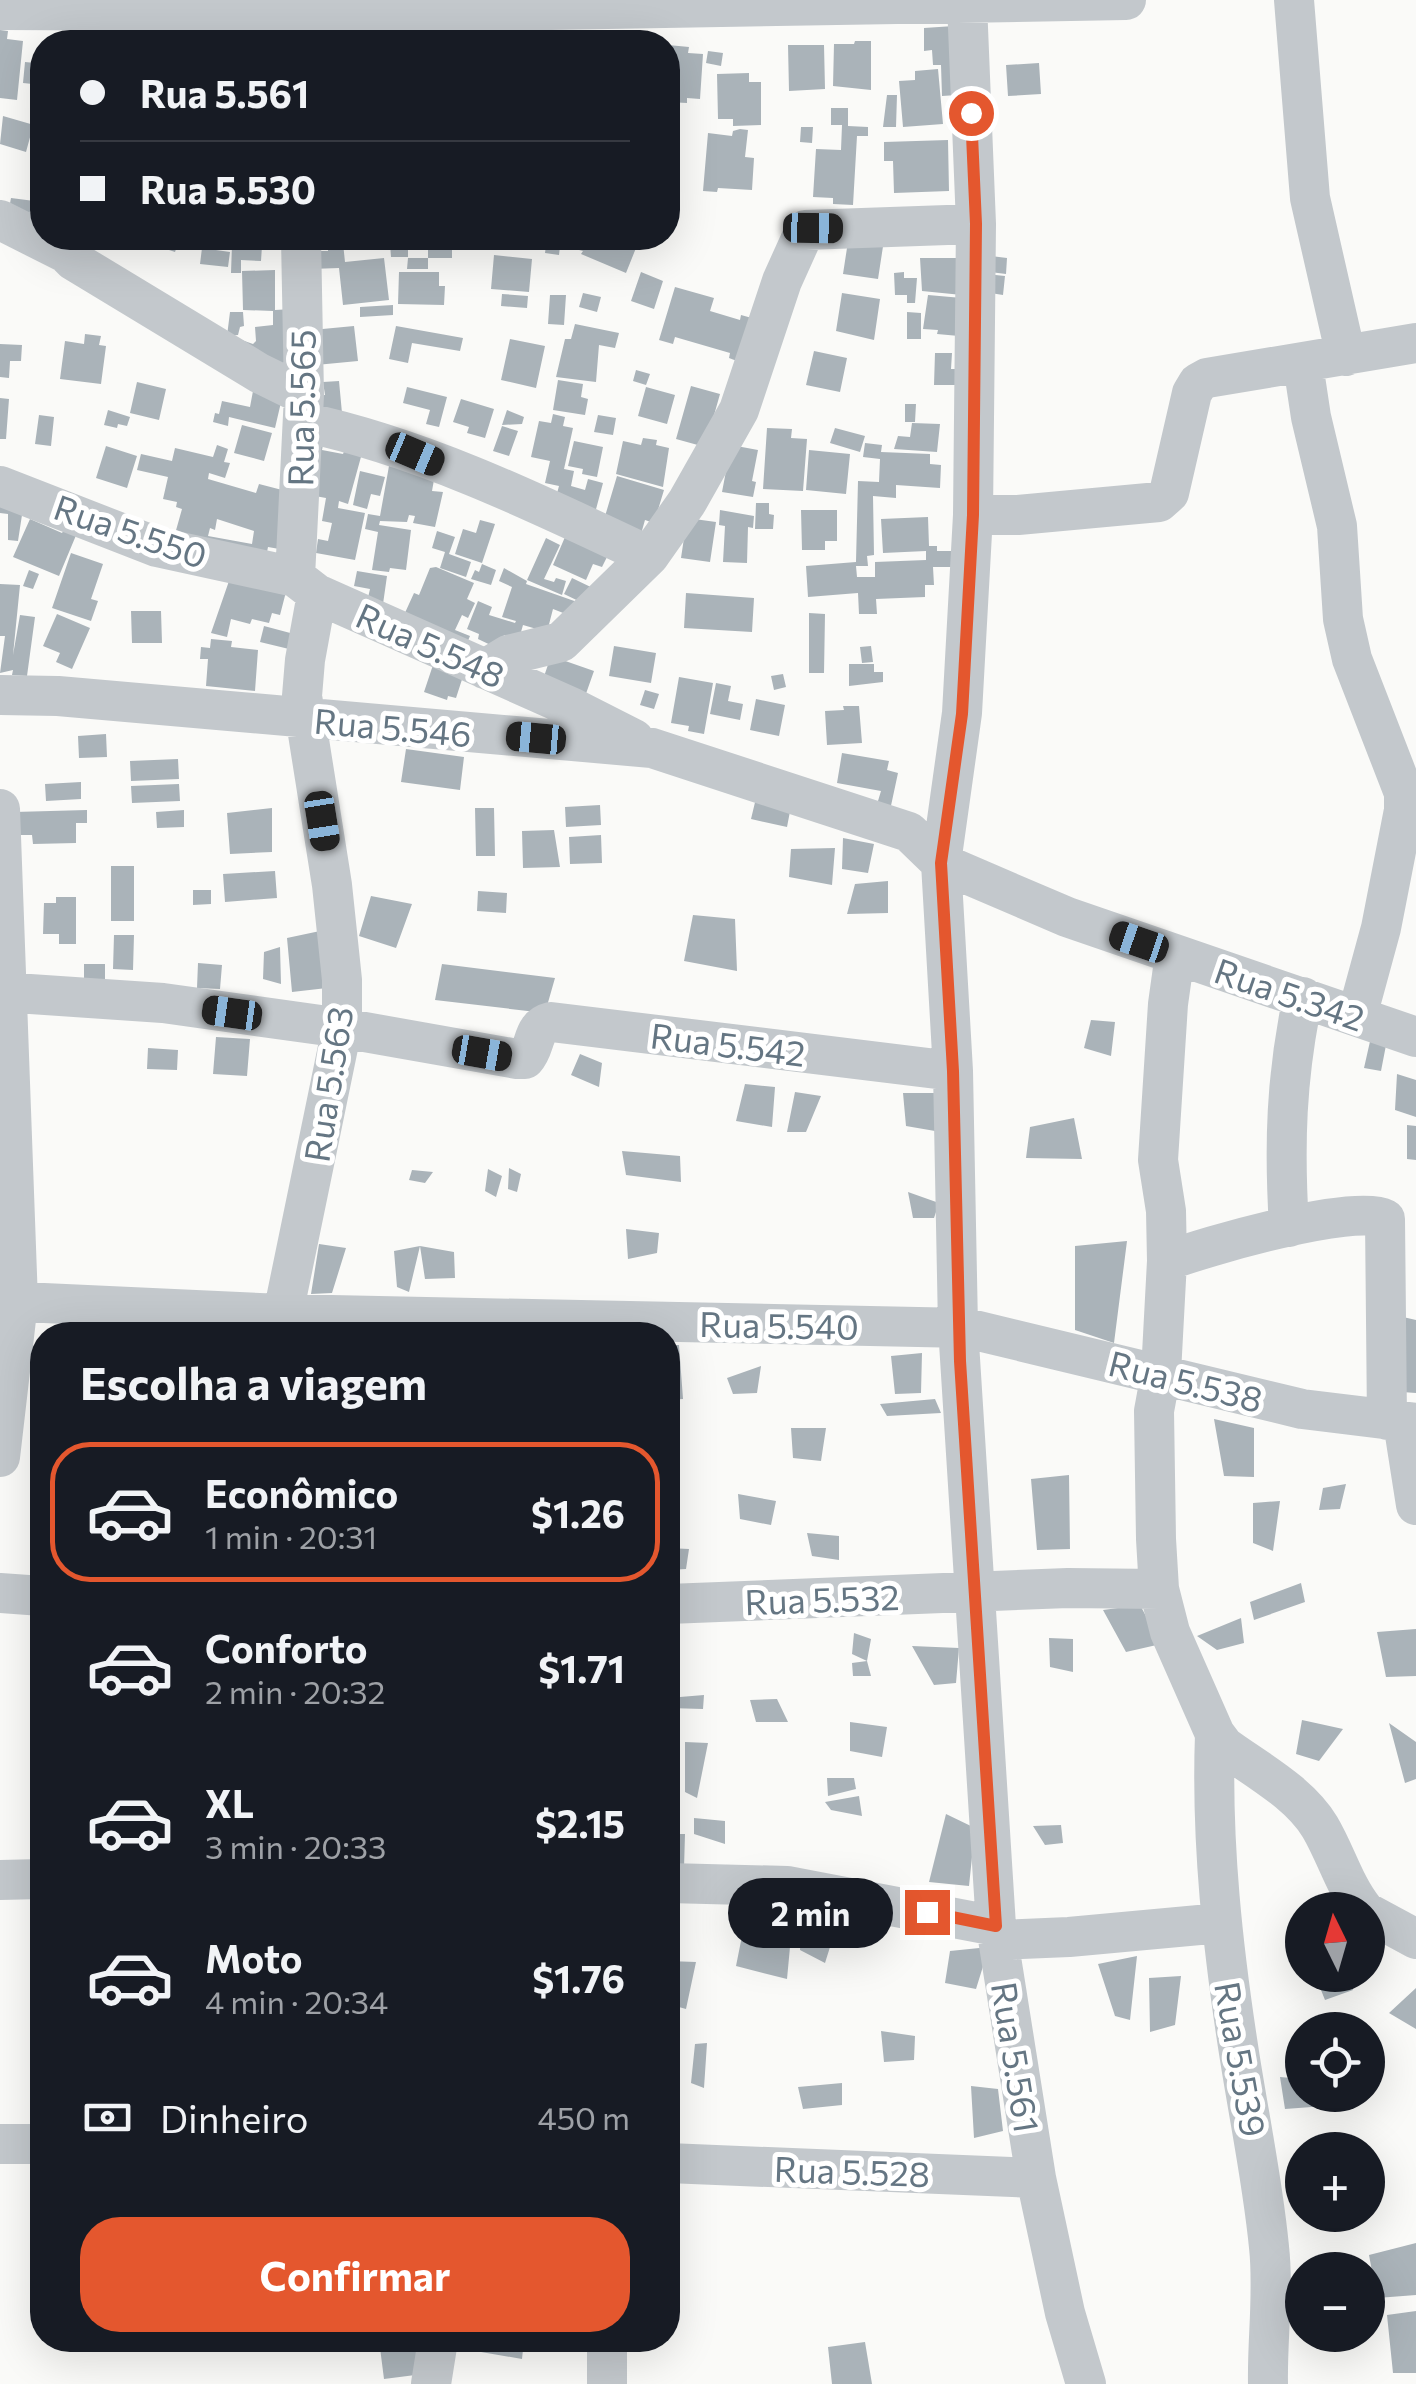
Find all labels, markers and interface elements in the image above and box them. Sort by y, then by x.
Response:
text: Rua 5.561 [140,69,309,116]
route start [949,91,994,136]
text: Rua 5.530 [140,165,316,212]
car [783,212,843,244]
street label: Rua 5.565 [277,329,323,487]
car [382,428,448,480]
street label: Rua 5.550 [49,484,213,576]
street label: Rua 5.548 [350,592,512,696]
street label: Rua 5.546 [312,698,474,754]
car [505,720,567,756]
car [302,789,342,853]
car [1106,918,1172,966]
street label: Rua 5.342 [1210,947,1370,1039]
car [200,994,264,1032]
street label: Rua 5.563 [293,1003,361,1165]
street label: Rua 5.542 [648,1012,808,1074]
car [450,1033,514,1073]
street label: Rua 5.540 [699,1301,859,1347]
street label: Rua 5.538 [1105,1340,1267,1420]
text: Escolha a viagem [80,1354,427,1409]
icon: car [85,1467,175,1557]
text: Econômico [205,1469,398,1516]
text: $1.26 [531,1489,625,1536]
text: 1 min · 20:31 [205,1516,377,1556]
street label: Rua 5.532 [744,1574,900,1622]
icon: car [85,1622,175,1712]
text: Conforto [205,1624,368,1671]
text: $1.71 [538,1644,625,1691]
text: 2 min · 20:32 [205,1671,385,1711]
icon: car [85,1777,175,1867]
text: XL [205,1779,254,1826]
text: $2.15 [535,1799,625,1846]
text: 3 min · 20:33 [205,1826,386,1866]
callout: 2 min [727,1877,892,1947]
route end [905,1890,950,1935]
north arrow [1285,1892,1385,1992]
map controls [1285,1892,1385,2352]
text: 2 min [771,1893,850,1933]
icon: car [85,1932,175,2022]
text: Moto [205,1934,303,1981]
text: $1.76 [532,1954,625,2001]
street label: Rua 5.539 [1207,1978,1277,2140]
street label: Rua 5.561 [984,1979,1050,2135]
text: 4 min · 20:34 [205,1981,388,2021]
button: locate [1285,2012,1385,2112]
icon: cash [80,2090,135,2145]
text: Dinheiro [160,2094,308,2141]
text: 450 m [537,2097,630,2137]
button: + [1285,2132,1385,2232]
street label: Rua 5.528 [773,2146,931,2194]
button: Confirmar [80,2217,630,2332]
button: − [1285,2252,1385,2352]

